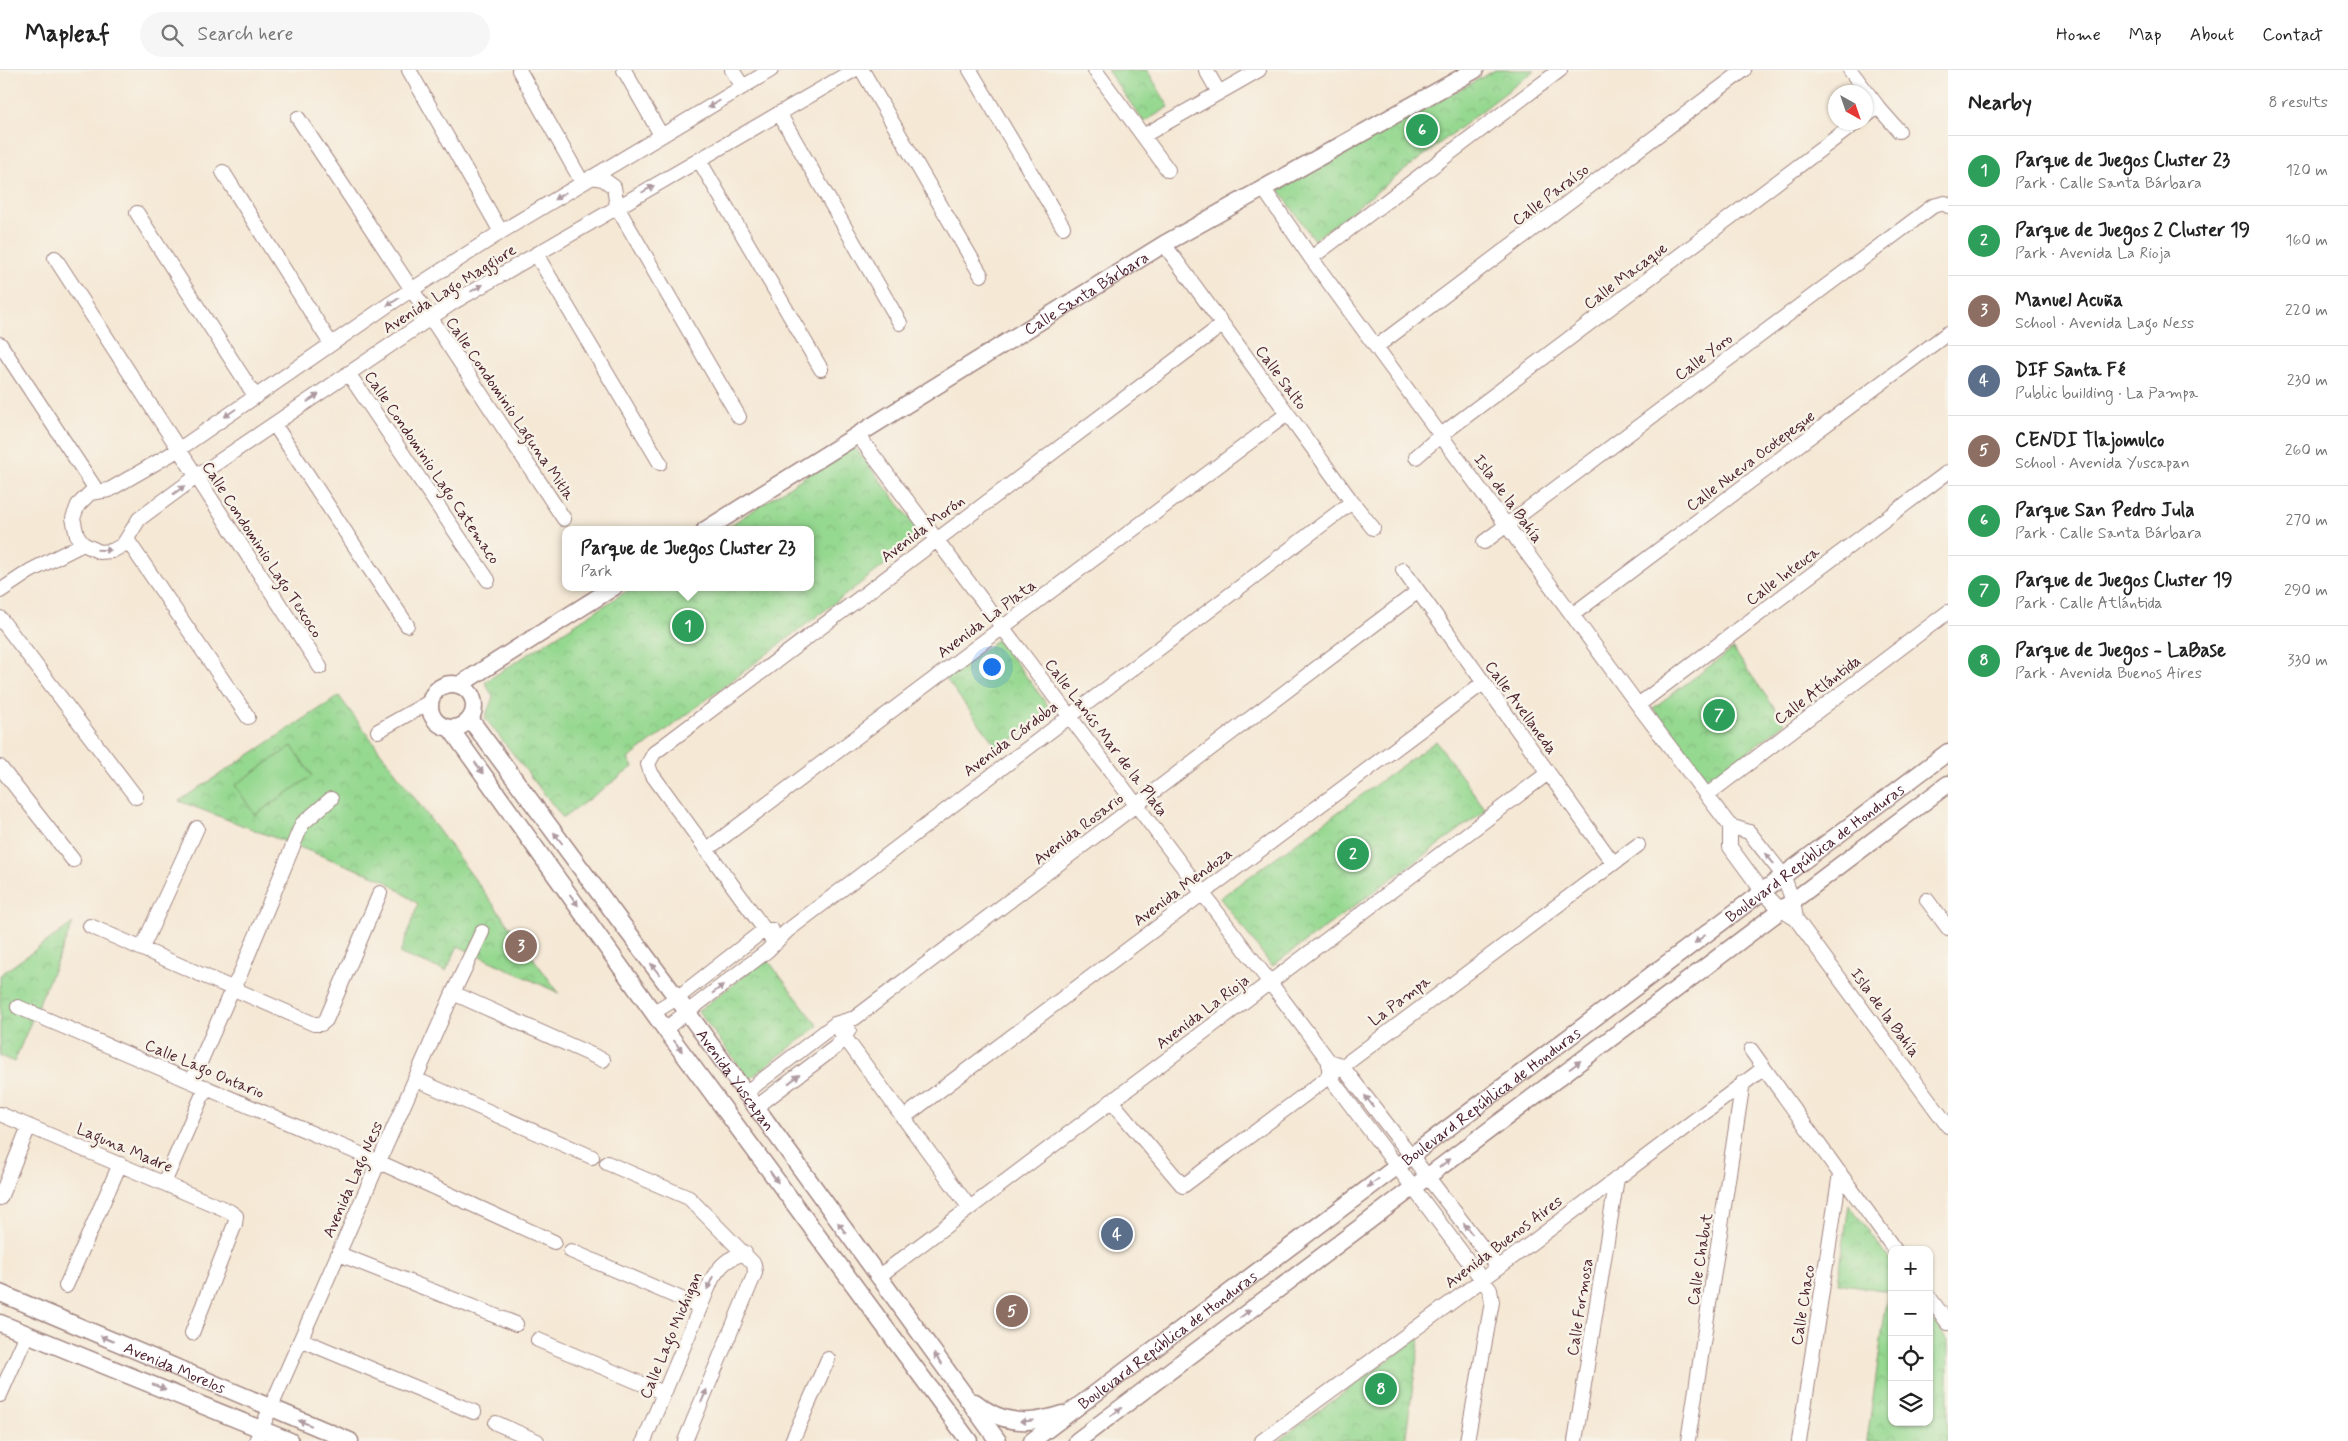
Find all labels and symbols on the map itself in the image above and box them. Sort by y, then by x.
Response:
north arrow [1828,85,1873,130]
one-way arrow [708,99,721,108]
pin: 6 [1406,111,1438,149]
street label: Calle Paraíso [1508,159,1594,231]
one-way arrow [641,185,655,194]
one-way arrow [553,191,566,200]
street label: Calle Macaque [1580,237,1673,315]
street label: Avenida Lago Maggiore [379,240,521,340]
street label: Calle Santa Bárbara [1021,247,1153,341]
one-way arrow [471,284,484,293]
one-way arrow [386,297,400,307]
street label: Calle Condominio Laguna Mitla [440,313,579,505]
street label: Calle Yoro [1671,328,1737,386]
street label: Calle Salto [1250,341,1311,415]
street label: Calle Condominio Lago Catemaco [358,367,504,569]
one-way arrow [306,393,319,403]
street label: Calle Nueva Ocotepeque [1682,406,1820,517]
one-way arrow [223,408,237,418]
street label: Isla de la Bahía [1468,450,1547,548]
street label: Calle Condominio Lago Texcoco [196,457,327,643]
one-way arrow [172,485,186,495]
street label: Avenida Morón [877,491,969,568]
street label: Calle Inteuca [1742,541,1824,611]
one-way arrow [97,547,113,555]
street label: Avenida La Plata [933,575,1041,663]
pin: 1 [672,607,704,645]
street label: Calle Atlántida [1770,651,1866,730]
your location [979,654,1005,680]
street label: Calle Lanús Mar de la Plata [1039,655,1172,821]
street label: Calle Avellaneda [1480,657,1562,759]
pin: 7 [1703,696,1735,734]
street label: Avenida Córdoba [959,697,1063,782]
one-way arrow [474,761,484,774]
street label: Boulevard República de Honduras [1722,780,1909,928]
street label: Avenida Rosario [1029,788,1128,870]
one-way arrow [553,831,563,845]
pin: 2 [1337,835,1369,873]
street label: Avenida Mendoza [1129,843,1237,931]
one-way arrow [1765,853,1776,866]
one-way arrow [569,893,579,906]
pin: 3 [505,927,537,965]
one-way arrow [1693,934,1707,944]
one-way arrow [650,962,660,976]
street label: Isla de la Bahía [1845,964,1924,1062]
street label: Avenida La Rioja [1152,970,1254,1054]
street label: La Pampa [1365,971,1435,1031]
one-way arrow [711,984,725,994]
street label: Boulevard República de Honduras [1398,1023,1585,1171]
street label: Avenida Yuscapan [691,1025,779,1136]
street label: Calle Lago Ontario [141,1035,267,1105]
one-way arrow [673,1039,683,1053]
one-way arrow [1568,1060,1582,1070]
one-way arrow [787,1073,800,1084]
one-way arrow [1364,1094,1374,1108]
street label: Avenida Lago Ness [318,1118,389,1242]
street label: Laguna Madre [73,1119,176,1179]
one-way arrow [1438,1158,1452,1168]
one-way arrow [769,1170,779,1184]
one-way arrow [1367,1178,1380,1189]
street label: Avenida Buenos Aires [1441,1191,1567,1294]
street label: Calle Chabut [1683,1211,1718,1307]
pin: 4 [1101,1215,1133,1253]
one-way arrow [837,1222,848,1235]
one-way arrow [1462,1223,1473,1236]
street label: Calle Formosa [1562,1257,1599,1357]
street label: Calle Chaco [1787,1263,1820,1347]
street label: Boulevard República de Honduras [1074,1266,1262,1415]
street label: Calle Lago Michigan [635,1269,709,1403]
one-way arrow [706,1276,714,1290]
pin: 5 [996,1292,1028,1330]
one-way arrow [1238,1308,1251,1319]
one-way arrow [99,1335,114,1343]
street label: Avenida Morelos [120,1338,228,1399]
one-way arrow [933,1352,943,1366]
pin: 8 [1365,1370,1397,1408]
one-way arrow [152,1384,166,1392]
one-way arrow [700,1389,708,1403]
one-way arrow [1109,1406,1122,1417]
one-way arrow [1018,1417,1034,1425]
one-way arrow [298,1418,312,1426]

